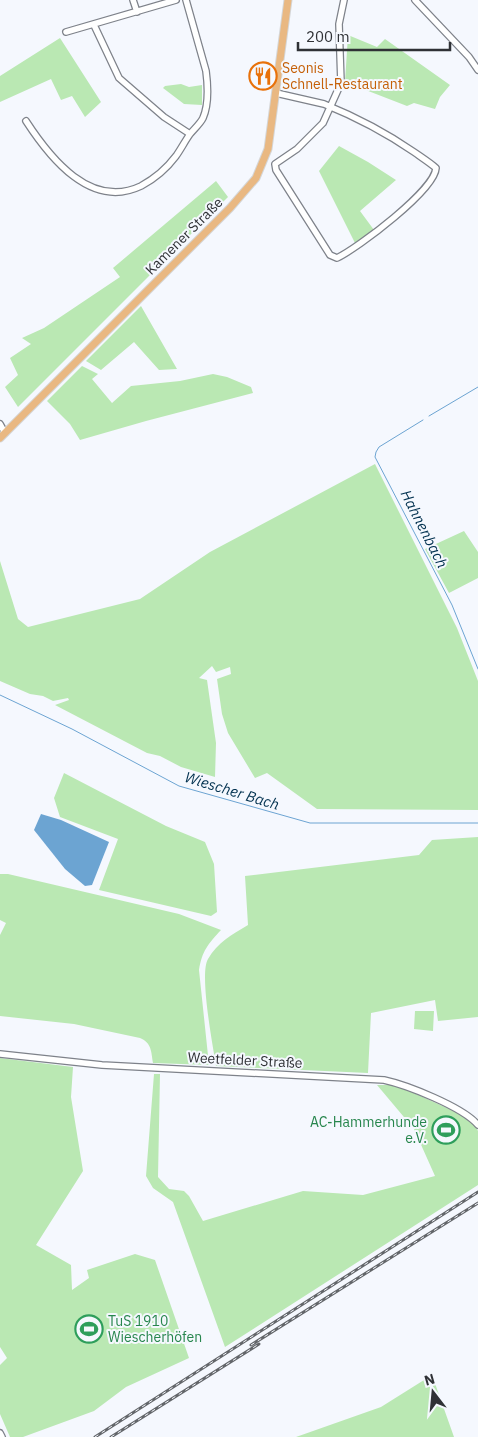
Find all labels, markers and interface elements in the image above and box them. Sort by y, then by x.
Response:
scale bar [298,20,450,52]
text: 200 m [306,27,350,46]
place label: Seonis Schnell-Restaurant [282,59,403,93]
restaurant icon: Seonis Schnell-Restaurant [248,61,278,91]
street label: Kamener Straße [141,193,227,279]
water label: Hahnenbach [397,486,452,571]
water label: Wiescher Bach [183,767,282,814]
street label: Weetfelder Straße [187,1048,303,1072]
place label: AC-Hammerhunde e.V. [310,1113,427,1147]
sports icon: AC-Hammerhunde e.V. [431,1115,461,1145]
place label: TuS 1910 Wiescherhöfen [108,1312,202,1346]
sports icon: TuS 1910 Wiescherhöfen [74,1314,104,1344]
north arrow [408,1367,458,1417]
text: N [422,1369,437,1390]

